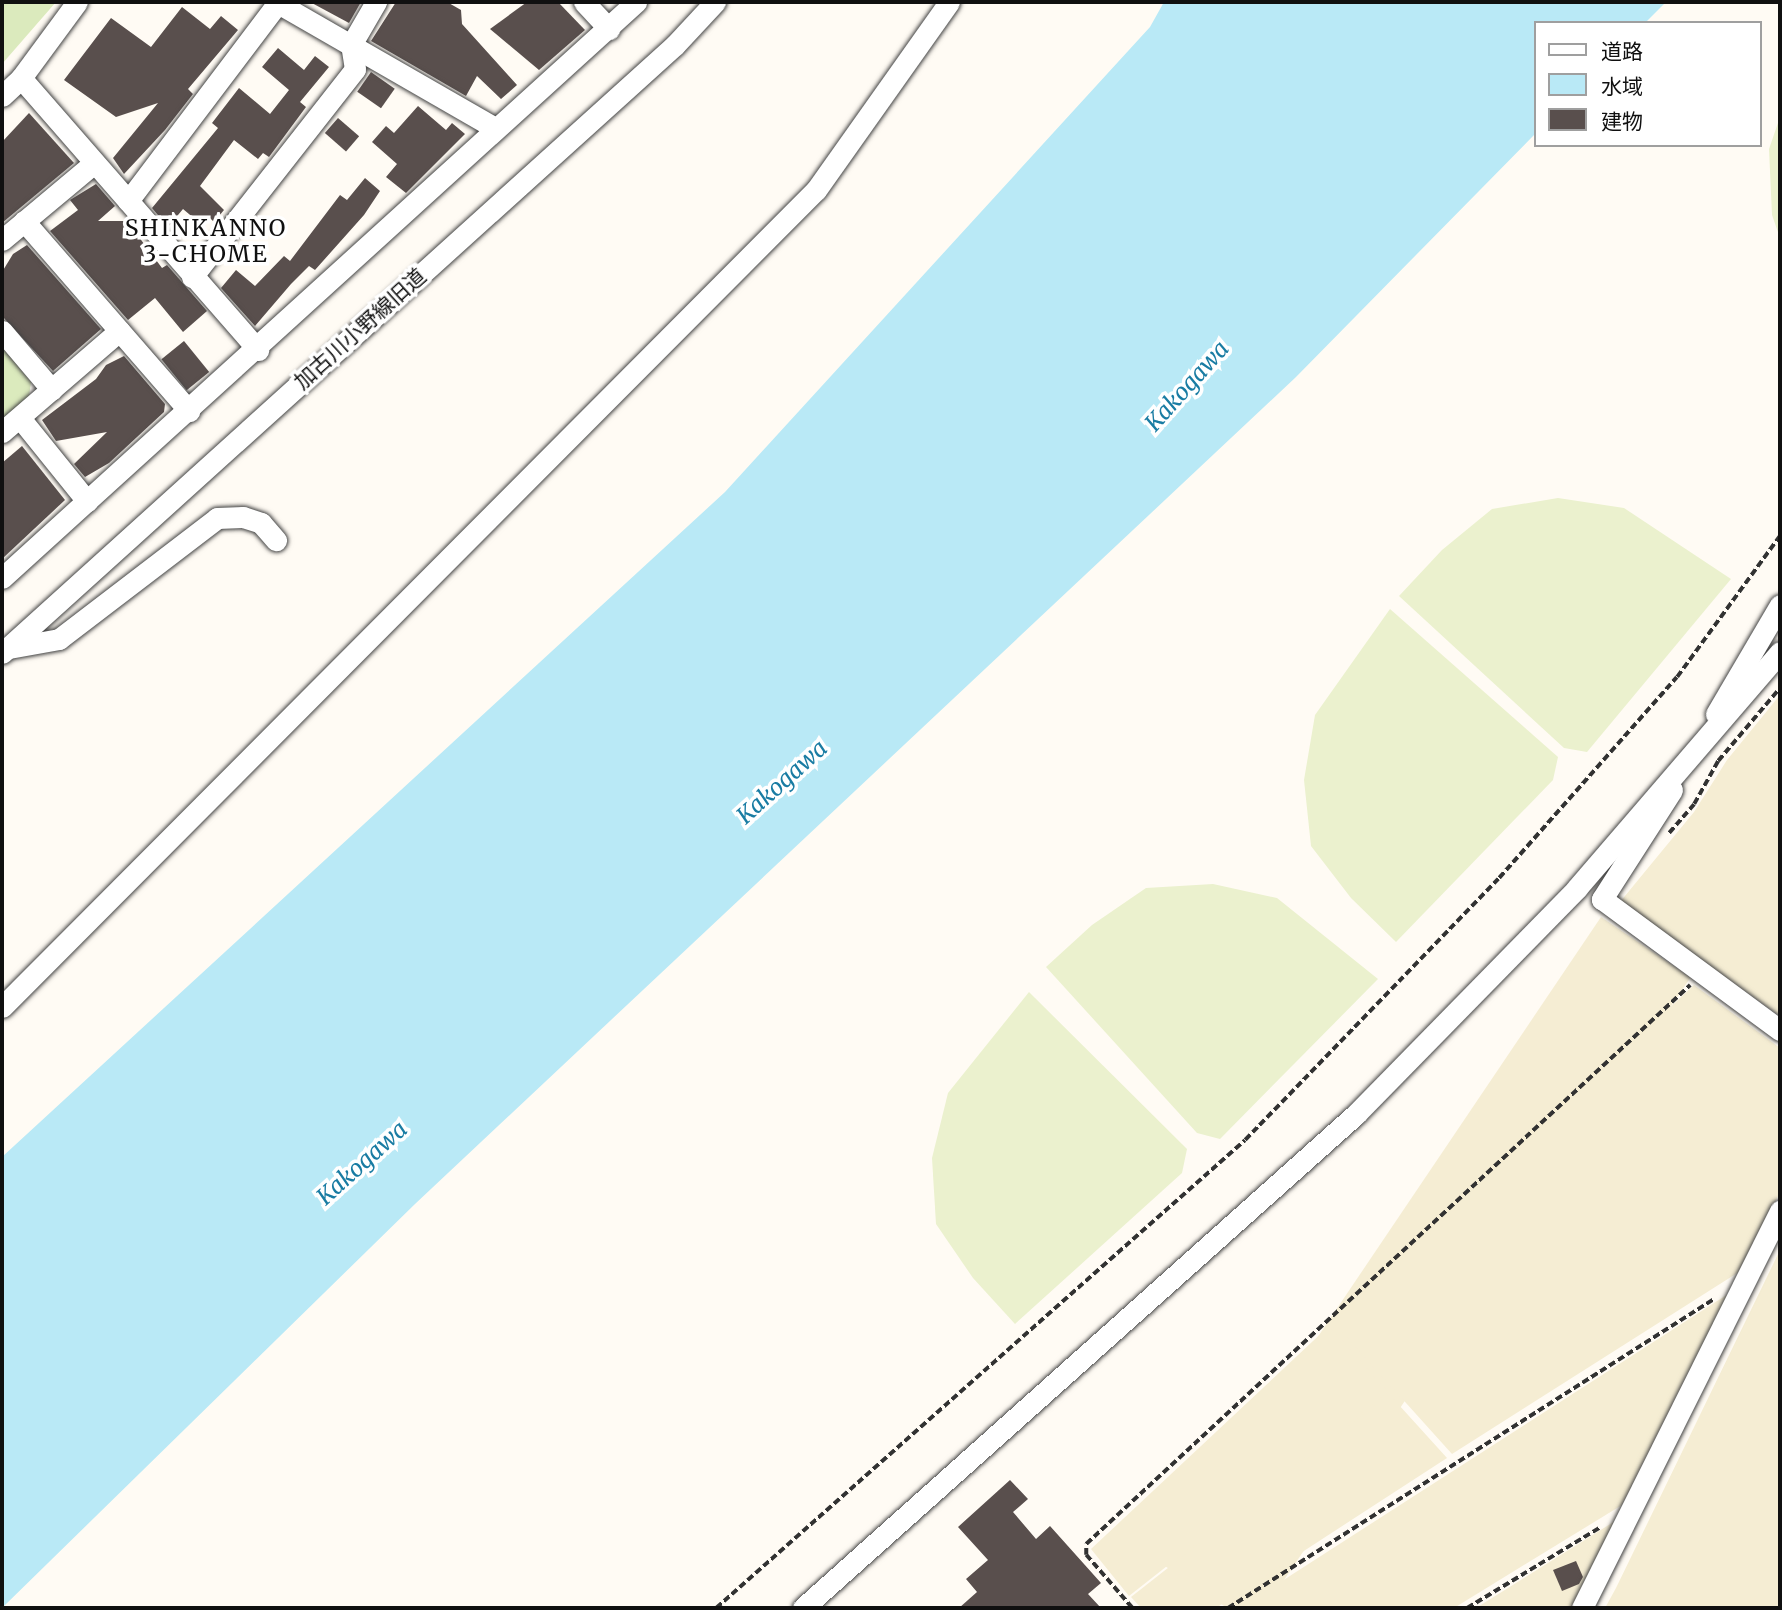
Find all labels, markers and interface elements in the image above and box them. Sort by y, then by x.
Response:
legend [1534,21,1761,147]
text: 道路 [1601,38,1643,65]
text: 水域 [1601,73,1643,100]
text: 建物 [1601,108,1643,135]
district label: SHINKANNO 3-CHOME [126,214,286,268]
street label: 加古川小野線旧道 [289,263,431,395]
water label: Kakogawa [1139,335,1235,437]
water label: Kakogawa [731,734,833,830]
water label: Kakogawa [311,1115,413,1211]

